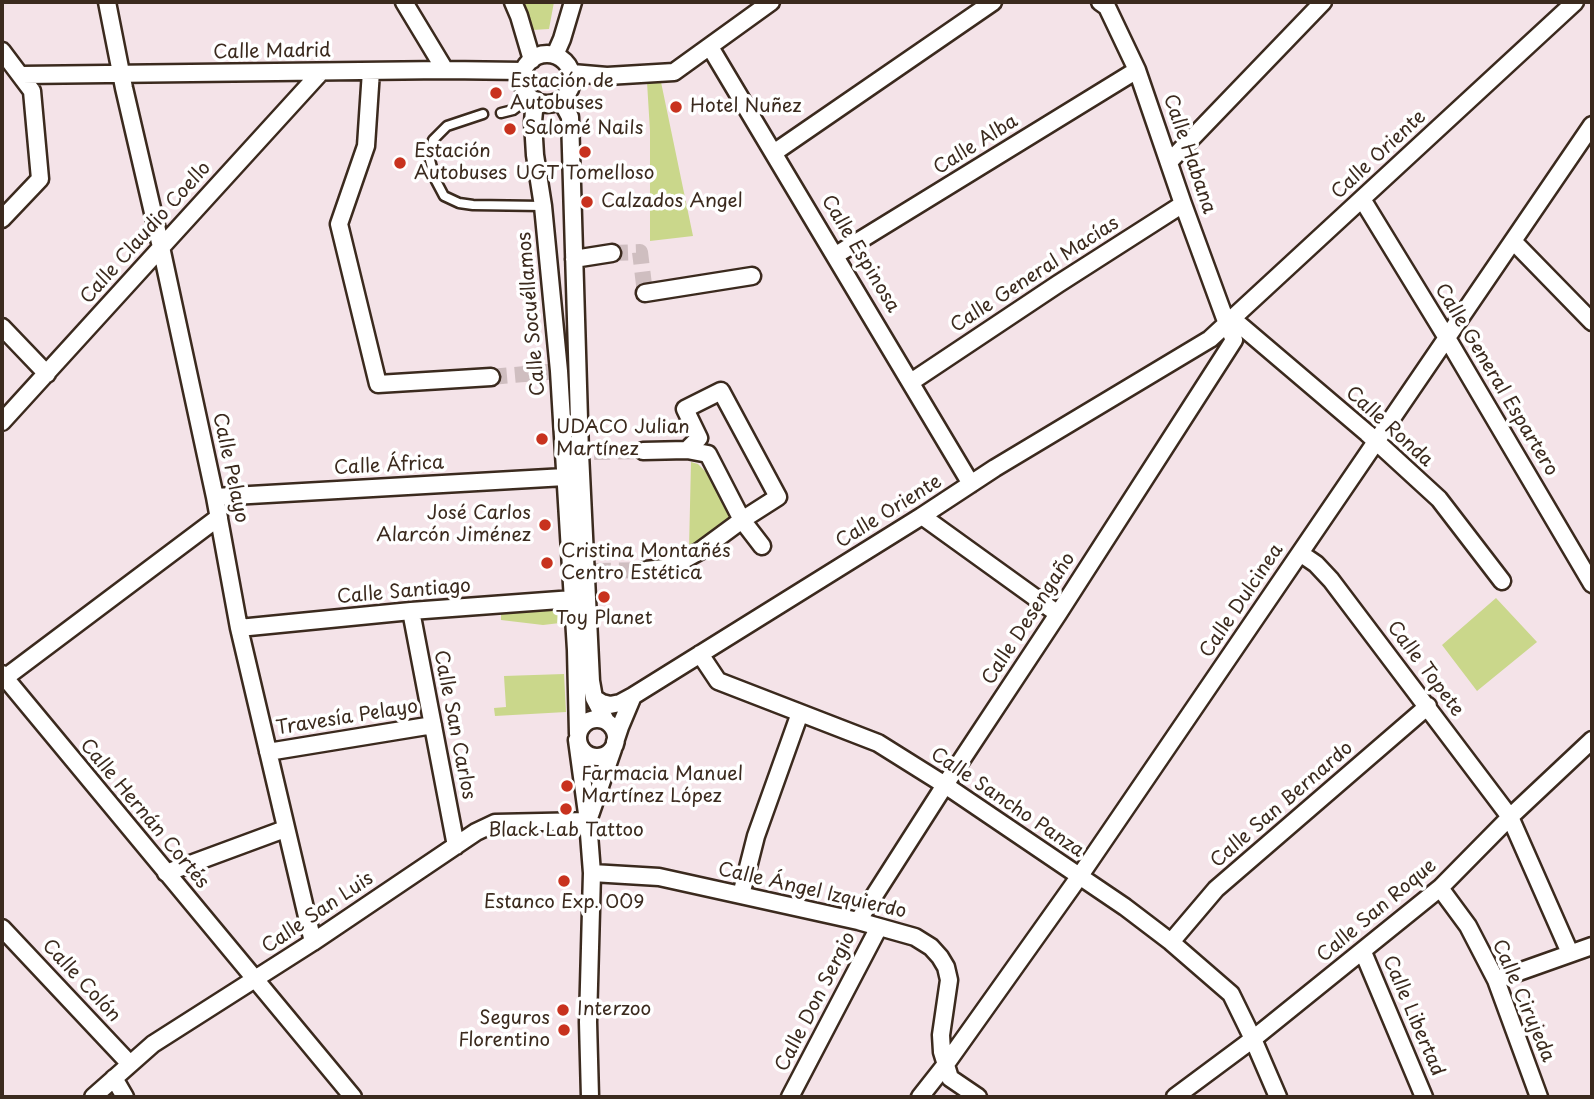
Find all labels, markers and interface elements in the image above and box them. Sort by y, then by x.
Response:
street label: Calle Madrid [213,40,331,64]
place label: Estación de Autobuses [510,71,614,115]
marker: Estación de Autobuses [488,85,504,101]
street label: Calle Habana [1158,91,1220,217]
place label: Hotel Nuñez [690,96,802,118]
marker: Hotel Nuñez [668,99,684,115]
street label: Calle Oriente [1327,106,1431,204]
street label: Calle Alba [930,110,1022,180]
place label: Salomé Nails [524,118,643,140]
marker: Salomé Nails [502,121,518,137]
place label: Estación Autobuses [414,141,507,185]
marker: UGT Tomelloso [577,144,593,160]
marker: Estación Autobuses [392,155,408,171]
street label: Calle Claudio Coello [76,157,216,309]
place label: UGT Tomelloso [515,163,655,185]
place label: Calzados Angel [601,191,743,213]
street label: Calle Espinosa [816,191,904,317]
marker: Calzados Angel [579,194,595,210]
street label: Calle General Macías [947,212,1123,338]
street label: Calle Socuéllamos [513,231,551,397]
street label: Calle General Espartero [1430,280,1562,480]
street label: Calle Ronda [1341,382,1437,472]
street label: Calle Pelayo [207,411,253,525]
place label: UDACO Julian Martínez [556,417,690,461]
marker: UDACO Julian Martínez [534,431,550,447]
street label: Calle África [333,452,445,480]
street label: Calle Oriente [832,470,946,554]
place label: José Carlos Alarcón Jiménez [376,503,531,547]
marker: José Carlos Alarcón Jiménez [537,517,553,533]
street label: Calle Dulcinea [1196,540,1288,662]
place label: Cristina Montañés Centro Estética [561,541,731,585]
street label: Calle Desengaño [978,549,1080,689]
marker: Cristina Montañés Centro Estética [539,555,555,571]
street label: Calle Santiago [336,575,472,609]
marker: Toy Planet [596,589,612,605]
place label: Toy Planet [555,608,653,630]
street label: Calle Topete [1382,617,1468,721]
street label: Calle San Carlos [428,648,480,802]
street label: Travesía Pelayo [274,696,420,740]
street label: Calle Hernán Cortés [75,735,213,893]
street label: Calle San Bernardo [1206,737,1358,873]
street label: Calle Sancho Panza [926,743,1088,863]
place label: Farmacia Manuel Martínez López [581,764,743,808]
marker: Farmacia Manuel Martínez López [559,778,575,794]
marker: Black Lab Tattoo [558,801,574,817]
place label: Black Lab Tattoo [488,820,644,842]
street label: Calle San Roque [1313,855,1441,967]
street label: Calle Ángel Izquierdo [716,858,908,924]
street label: Calle San Luis [258,867,378,959]
marker: Estanco Exp. 009 [556,873,572,889]
place label: Estanco Exp. 009 [484,892,644,914]
street label: Calle Don Sergio [771,928,861,1076]
street label: Calle Colón [37,935,125,1027]
street label: Calle Cirujeda [1487,936,1559,1066]
street label: Calle Libertad [1377,952,1449,1080]
place label: Interzoo [577,999,651,1021]
marker: Interzoo [555,1002,571,1018]
place label: Seguros Florentino [458,1008,550,1052]
marker: Seguros Florentino [556,1022,572,1038]

